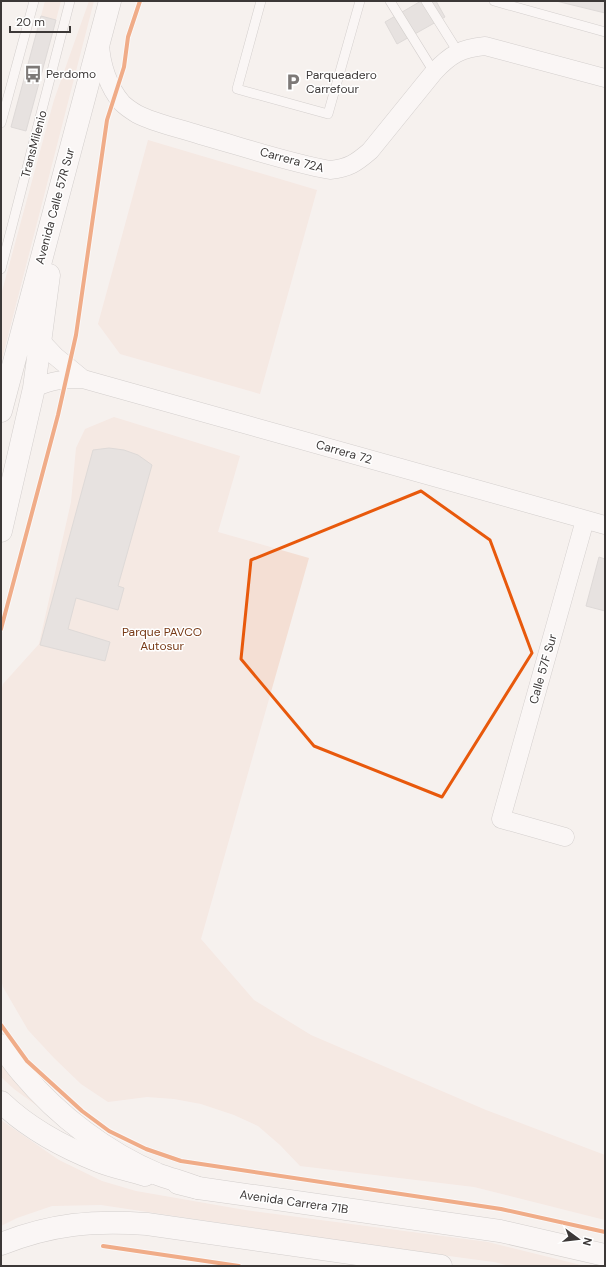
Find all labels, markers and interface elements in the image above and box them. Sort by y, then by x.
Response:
scale bar [10,8,70,34]
text: 20 m [16,14,45,30]
bus stop icon: Perdomo [23,64,43,84]
place label: Perdomo [46,66,96,82]
place label: Parqueadero Carrefour [306,67,377,97]
parking icon: Parqueadero Carrefour [283,72,303,92]
street label: TransMilenio [17,108,51,180]
street label: Carrera 72A [258,144,326,176]
street label: Avenida Calle 57R Sur [32,146,78,266]
street label: Carrera 72 [314,436,374,468]
park label: Parque PAVCO Autosur [122,624,202,654]
street label: Calle 57F Sur [525,632,561,706]
street label: Avenida Carrera 71B [239,1186,349,1218]
north arrow [558,1219,598,1259]
text: N [580,1236,595,1247]

